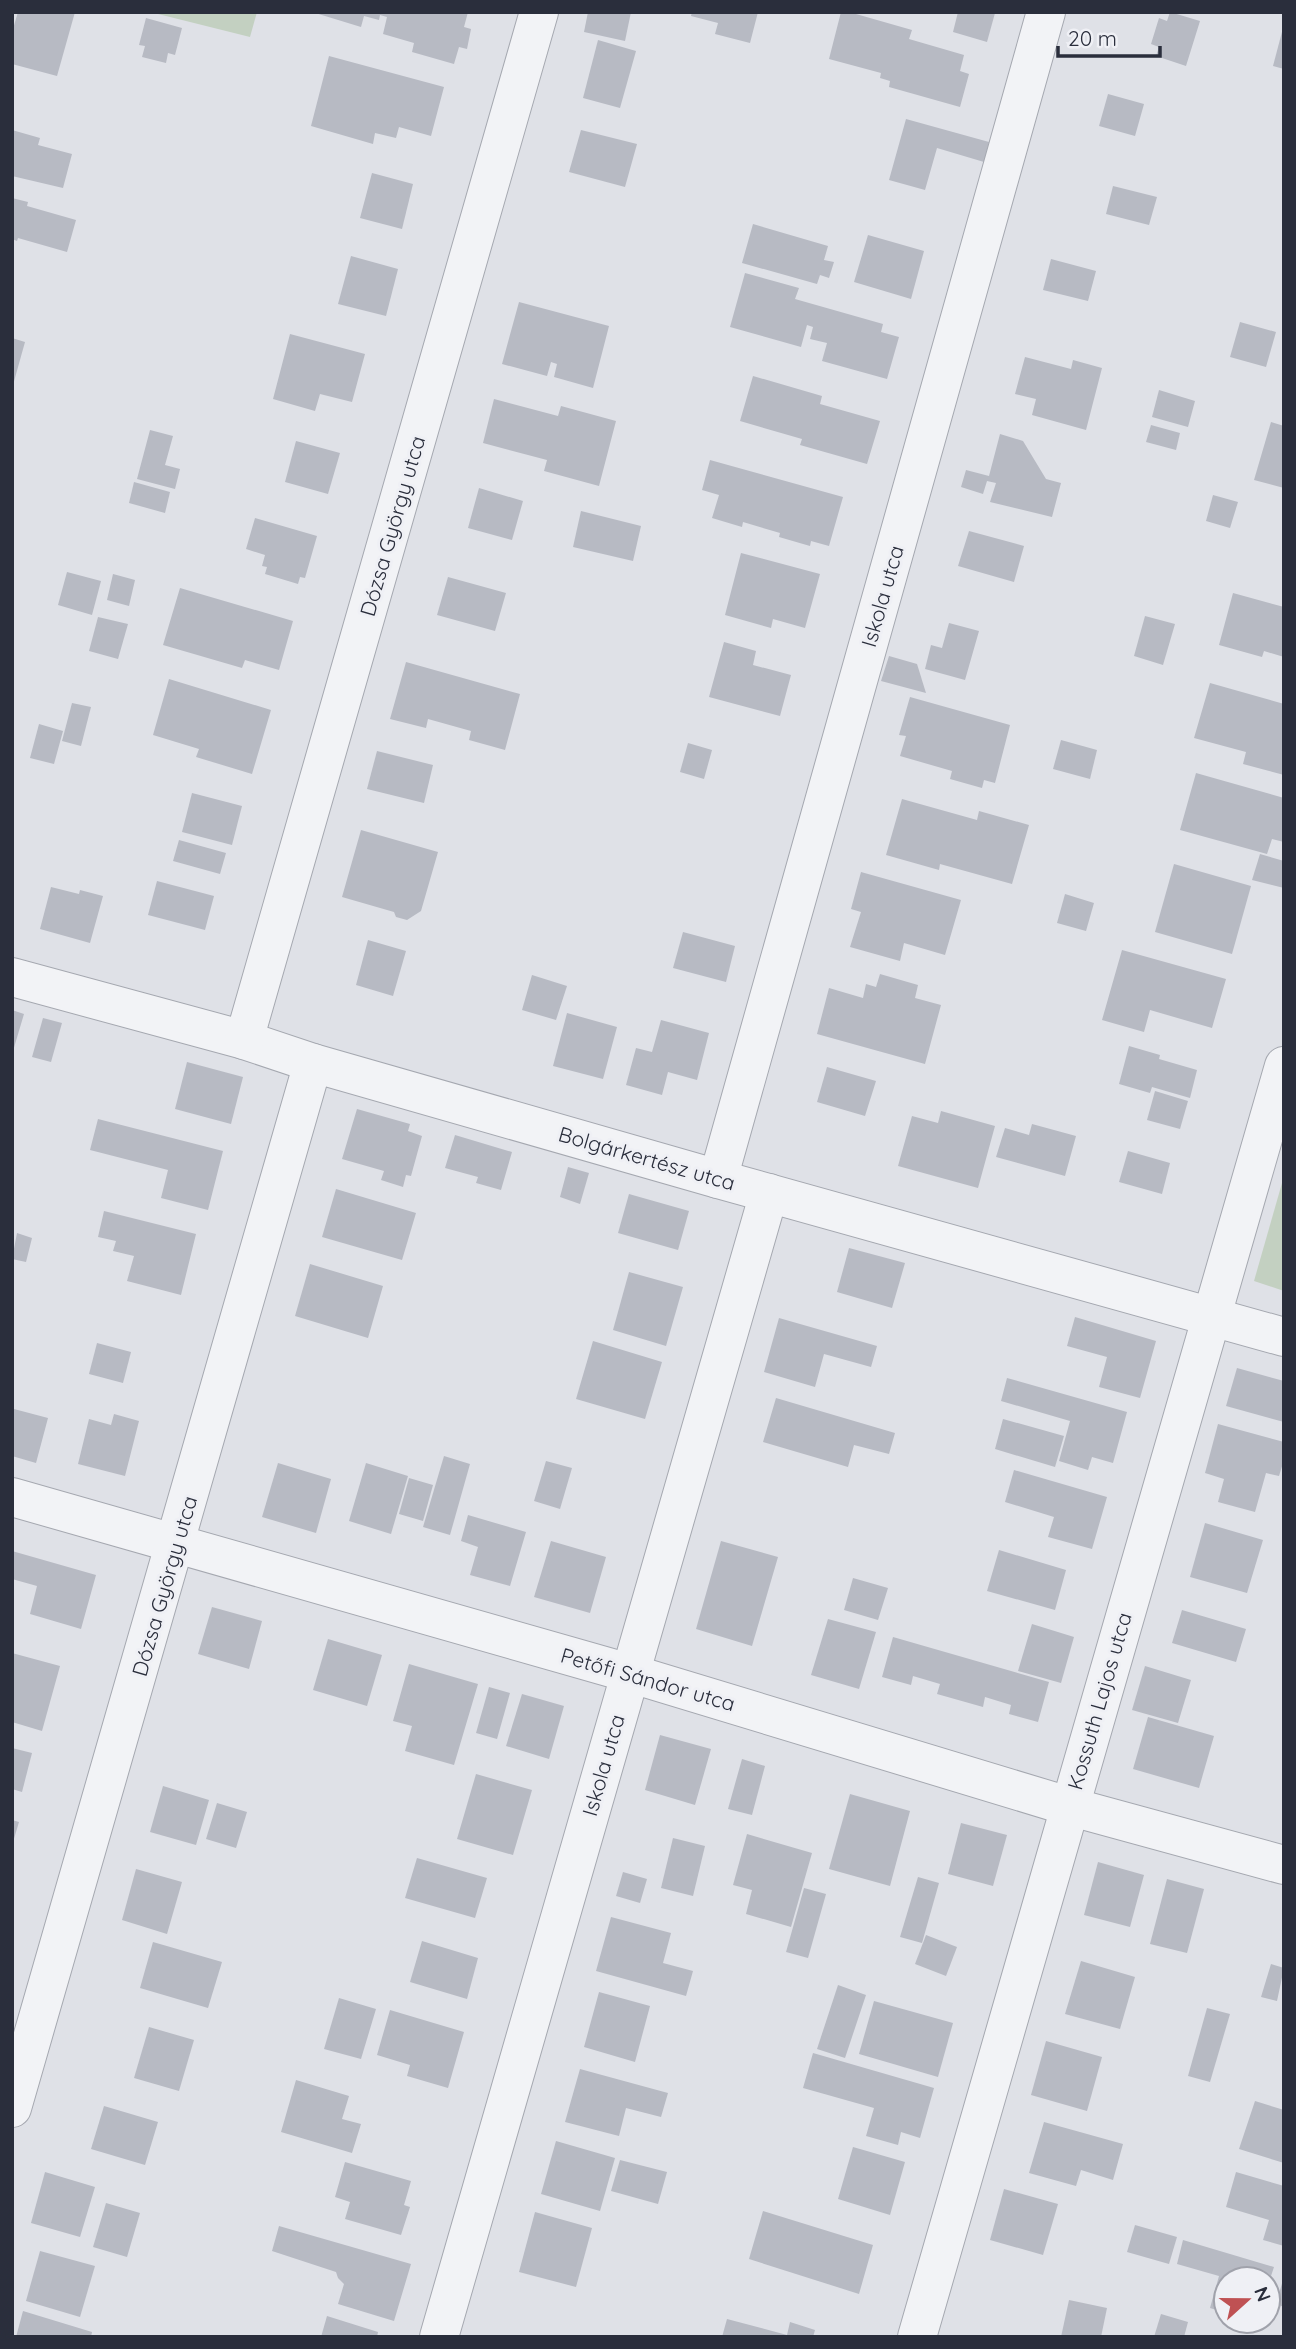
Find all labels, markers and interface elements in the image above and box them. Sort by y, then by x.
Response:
scale bar [1058,14,1160,58]
text: 20 m [1068,25,1117,51]
street label: Dózsa György utca [354,433,430,619]
street label: Iskola utca [855,542,909,650]
street label: Bolgárkertész utca [556,1120,738,1196]
street label: Dózsa György utca [126,1493,202,1679]
street label: Kossuth Lajos utca [1061,1609,1137,1793]
street label: Petőfi Sándor utca [558,1642,738,1716]
street label: Iskola utca [576,1711,630,1819]
north arrow [1212,2265,1282,2335]
text: N [1249,2283,1277,2305]

